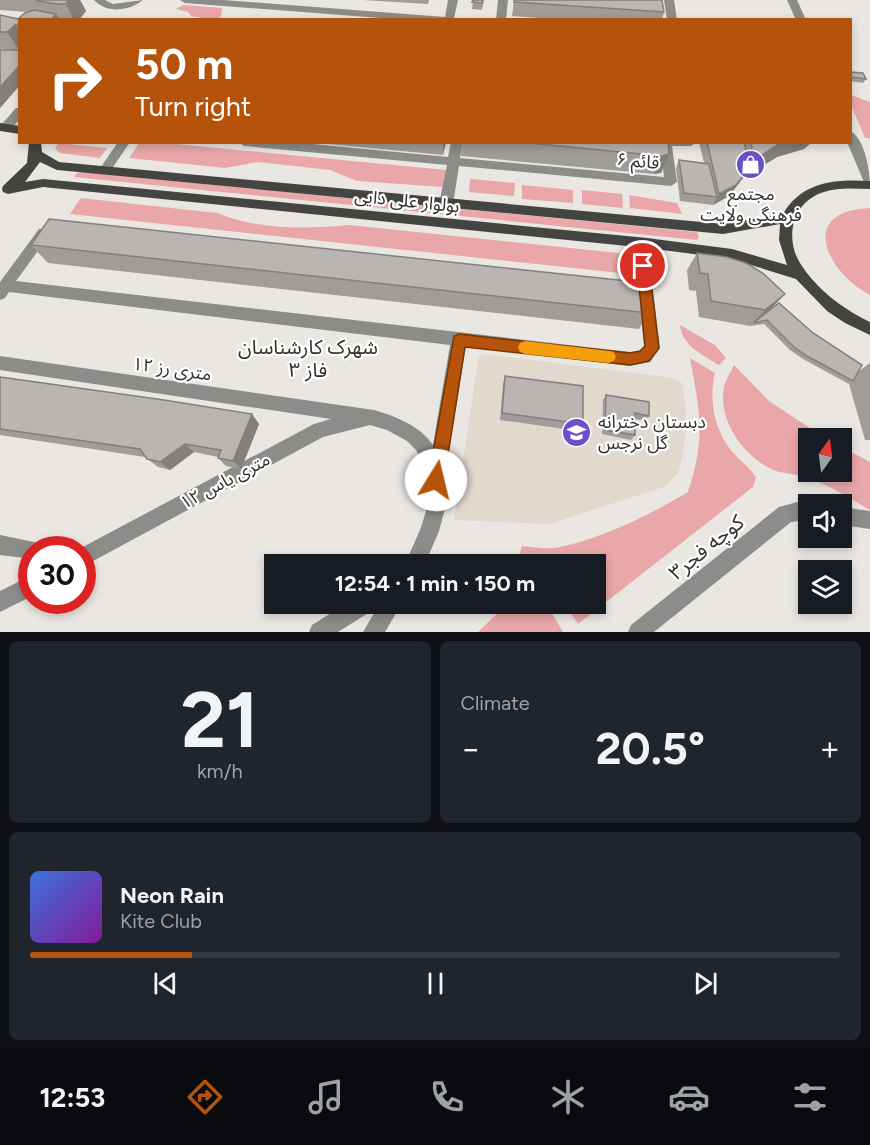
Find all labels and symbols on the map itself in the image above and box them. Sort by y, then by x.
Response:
street label: قائم ۶ [615,148,660,176]
shop icon: مجتمع فرهنگی ولایت [735,149,767,181]
place label: مجتمع فرهنگی ولایت [700,183,802,226]
street label: بولوار علی دایی [353,185,461,217]
pin [617,240,668,291]
district label: شهرک کارشناسان فاز ٣ [238,335,378,382]
street label: ۱۲ متری رز [131,353,213,385]
place label: دبستان دخترانه گل نرجس [598,411,706,454]
school or university icon: دبستان دخترانه گل نرجس [561,416,593,448]
north arrow [798,428,852,482]
street label: ۱۲ متری یاس [176,448,274,514]
position arrow [404,448,468,512]
street label: کوچه فجر۳ [663,509,750,586]
speed limit sign: 30 [18,536,96,614]

